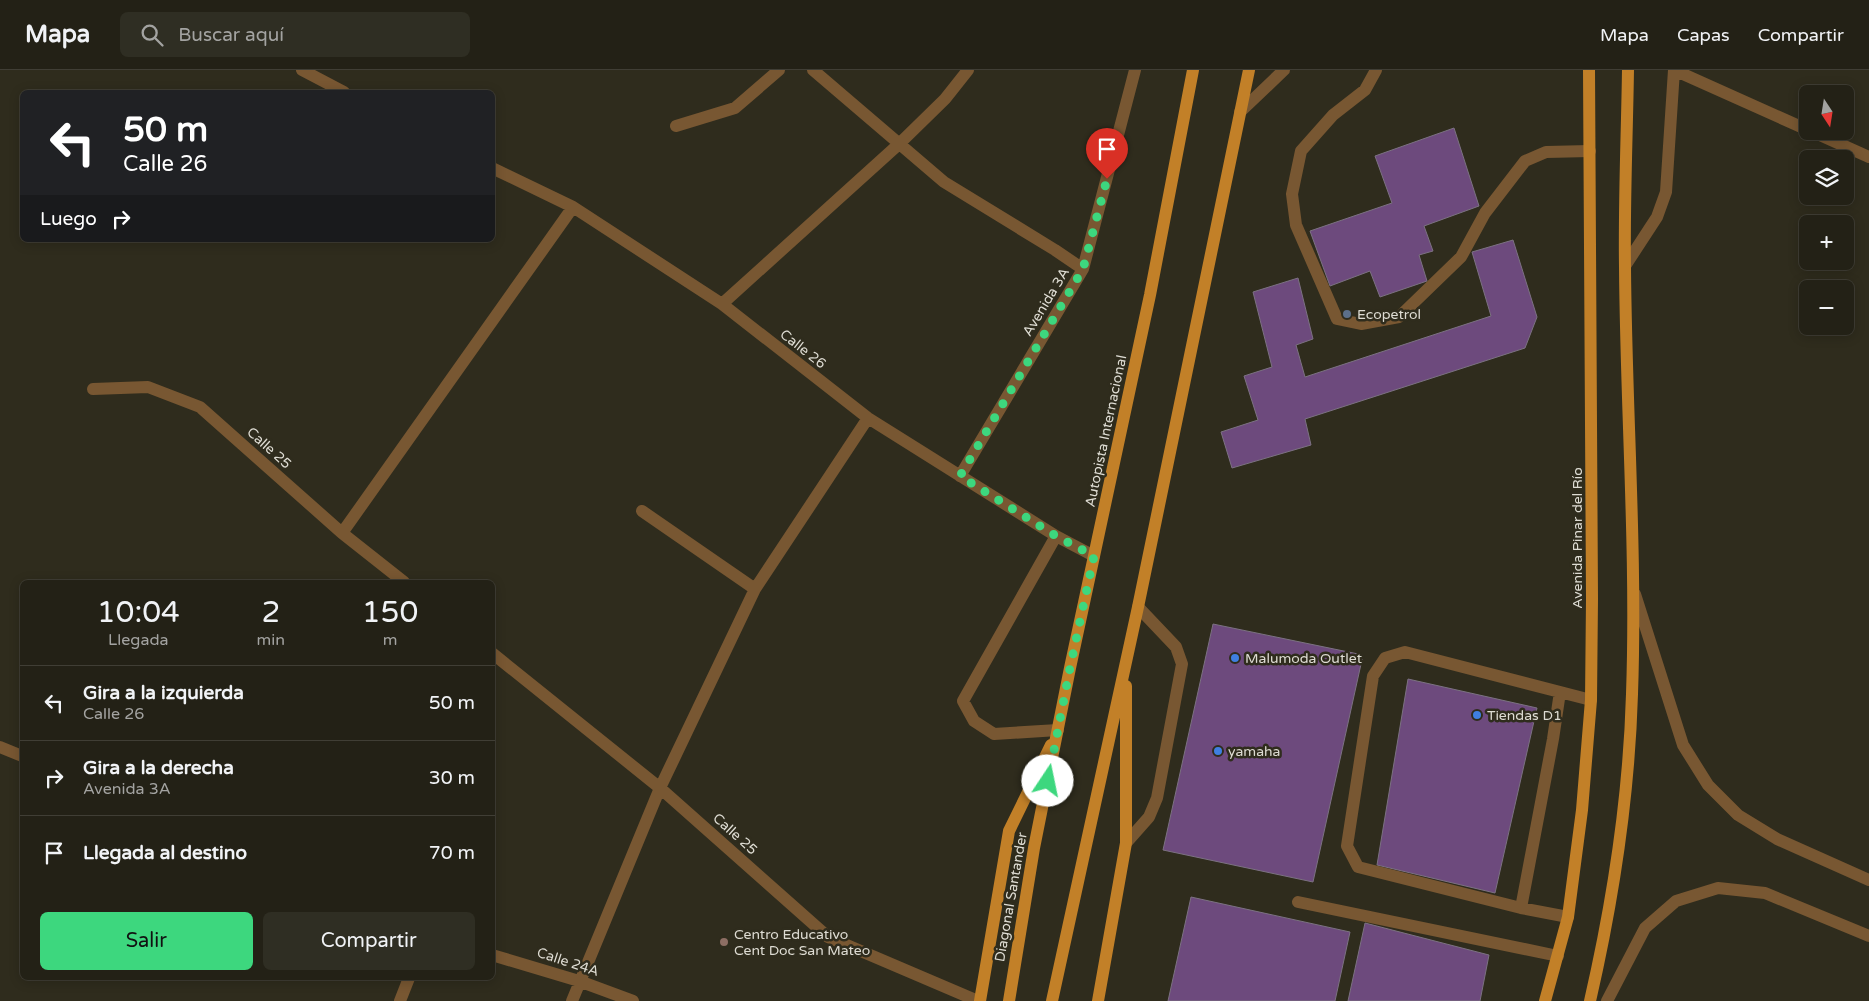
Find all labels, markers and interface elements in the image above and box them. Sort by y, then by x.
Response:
search box [120,12,470,57]
text: Mapa [25,20,90,49]
icon: search [138,21,166,49]
text: Buscar aquí [178,24,284,46]
text: Mapa [1600,24,1649,46]
text: Capas [1677,24,1730,46]
text: Compartir [1758,24,1844,46]
north arrow [1799,85,1854,140]
map controls [1799,85,1854,335]
text: 50 m [123,109,208,151]
icon: left [40,110,105,175]
pin [1086,128,1128,179]
icon: arrive [1093,135,1121,163]
button: layers [1799,150,1854,205]
text: Calle 26 [123,151,207,177]
icon: right [107,205,135,233]
text: Luego [40,208,97,230]
button: + [1799,215,1854,270]
street label: Avenida 3A [1019,265,1073,339]
button: − [1799,280,1854,335]
place label: Ecopetrol [1357,306,1421,323]
marker: Ecopetrol [1341,308,1353,320]
street label: Calle 26 [777,326,830,372]
street label: Autopista Internacional [1082,353,1130,509]
street label: Calle 25 [243,424,295,472]
street label: Avenida Pinar del Río [1569,467,1586,609]
text: 10:04 [97,594,180,631]
text: 2 [261,594,280,631]
text: 150 [362,594,418,631]
text: Llegada [108,630,169,650]
text: min [257,630,285,650]
text: m [383,630,397,650]
place label: Malumoda Outlet [1245,650,1363,667]
marker: Malumoda Outlet [1229,652,1241,664]
text: Gira a la izquierda [83,682,244,704]
icon: left [40,689,68,717]
text: 50 m [429,692,475,714]
text: Calle 26 [83,704,144,724]
place label: Tiendas D1 [1487,707,1562,724]
marker: Tiendas D1 [1471,709,1483,721]
place label: yamaha [1228,743,1280,760]
marker: yamaha [1212,745,1224,757]
position arrow [1021,754,1073,806]
text: Gira a la derecha [83,757,234,779]
icon: right [40,764,68,792]
text: 30 m [429,767,475,789]
text: Avenida 3A [83,779,171,799]
street label: Calle 25 [709,810,761,858]
street label: Diagonal Santander [991,830,1031,963]
icon: arrive [40,839,68,867]
text: Llegada al destino [83,842,247,864]
text: 70 m [429,842,475,864]
button: Salir [40,912,253,970]
button: Compartir [263,912,475,970]
place label: Centro Educativo Cent Doc San Mateo [734,926,870,959]
marker: Centro Educativo Cent Doc San Mateo [718,936,730,948]
street label: Calle 24A [535,944,601,980]

